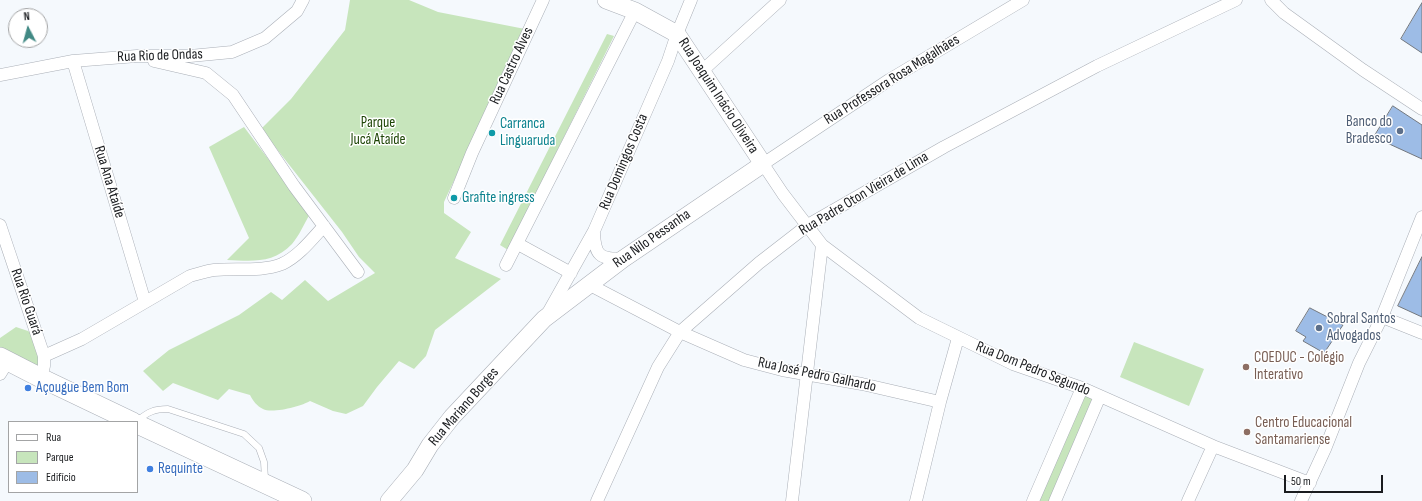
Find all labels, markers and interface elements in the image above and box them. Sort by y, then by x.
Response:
north arrow [8,8,48,48]
text: N [23,10,30,23]
street label: Rua Castro Alves [486,24,538,108]
street label: Rua Professora Rosa Magalhães [821,31,963,129]
street label: Rua Joaquim Inácio Oliveira [674,35,762,157]
street label: Rua Rio de Ondas [117,46,203,66]
street label: Rua Domingos Costa [596,111,652,213]
place label: Banco do Bradesco [1346,113,1392,148]
park label: Parque Jucá Ataíde [350,114,406,149]
place label: Carranca Linguaruda [500,115,555,150]
marker: Banco do Bradesco [1395,126,1405,136]
marker: Carranca Linguaruda [487,128,497,138]
street label: Rua Ana Ataíde [90,144,128,220]
street label: Rua Padre Oton Vieira de Lima [796,148,932,240]
place label: Grafite ingress [462,189,535,207]
marker: Grafite ingress [449,193,459,203]
street label: Rua Nilo Pessanha [610,206,694,272]
street label: Rua Rio Guará [6,266,46,338]
place label: Sobral Santos Advogados [1327,310,1396,345]
marker: Sobral Santos Advogados [1314,323,1324,333]
street label: Rua Dom Pedro Segundo [973,338,1093,400]
place label: COEDUC - Colégio Interativo [1254,349,1344,384]
street label: Rua José Pedro Galhardo [756,354,878,396]
marker: COEDUC - Colégio Interativo [1241,362,1251,372]
street label: Rua Mariano Borges [425,364,503,450]
place label: Açougue Bem Bom [36,379,129,397]
marker: Açougue Bem Bom [23,383,33,393]
place label: Centro Educacional Santamariense [1255,414,1352,449]
legend [8,421,138,493]
marker: Centro Educacional Santamariense [1242,427,1252,437]
text: Rua [46,430,61,445]
text: Parque [46,450,74,465]
place label: Requinte [158,460,203,478]
marker: Requinte [145,464,155,474]
scale bar [1286,467,1385,493]
text: Edifício [46,470,76,485]
text: 50 m [1291,474,1311,489]

